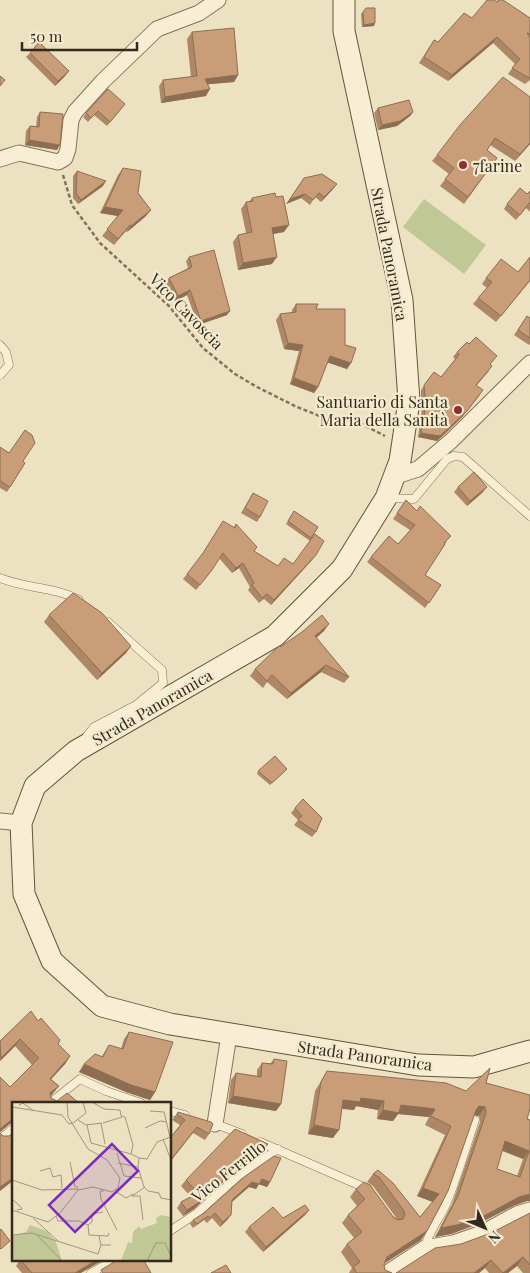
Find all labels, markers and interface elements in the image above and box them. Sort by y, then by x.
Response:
scale bar [22,20,138,52]
text: 50 m [30,26,63,46]
place label: 7farine [473,155,522,176]
marker: 7farine [457,159,469,171]
street label: Strada Panoramica [367,185,413,323]
street label: Vico Cavoscia [145,268,229,353]
place label: Santuario di Santa Maria della Sanità [317,391,448,430]
marker: Santuario di Santa Maria della Sanità [452,404,464,416]
street label: Strada Panoramica [88,664,216,750]
street label: Strada Panoramica [296,1035,434,1075]
inset map [12,1102,171,1260]
street label: Vico Ferrillo [186,1135,269,1207]
north arrow [460,1203,510,1253]
text: N [484,1227,505,1248]

